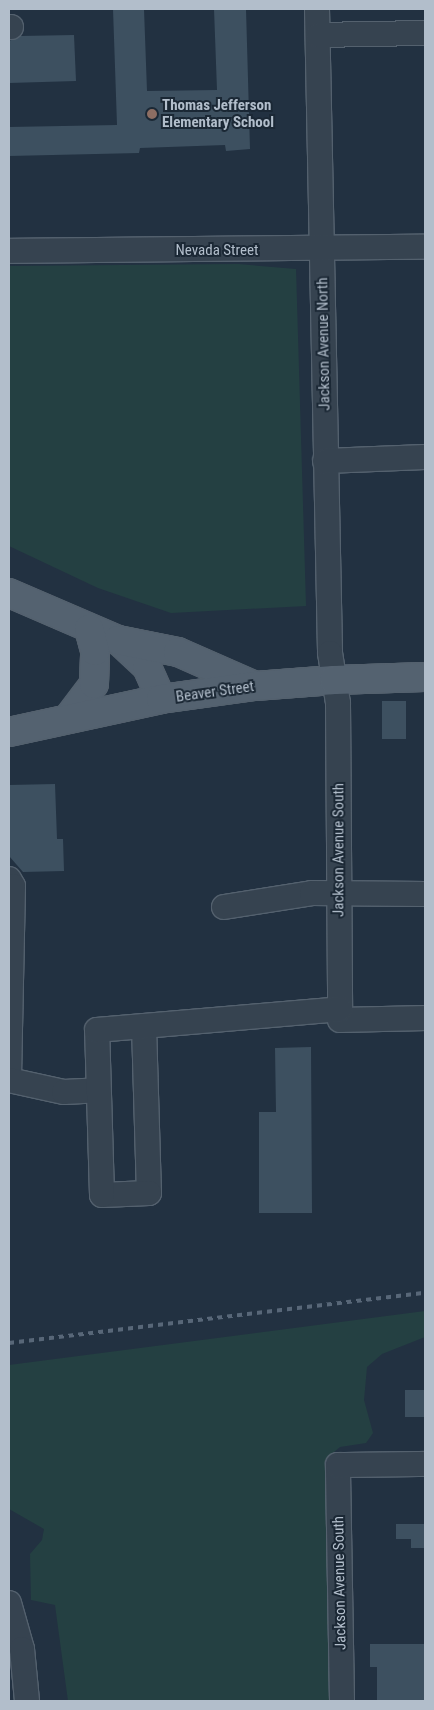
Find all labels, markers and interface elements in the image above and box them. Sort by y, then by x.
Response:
place label: Thomas Jefferson Elementary School [162,96,274,131]
marker: Thomas Jefferson Elementary School [146,108,158,120]
street label: Nevada Street [176,242,258,260]
street label: Jackson Avenue North [314,277,334,411]
street label: Beaver Street [175,678,255,706]
street label: Jackson Avenue South [330,783,348,917]
street label: Jackson Avenue South [330,1516,350,1650]

